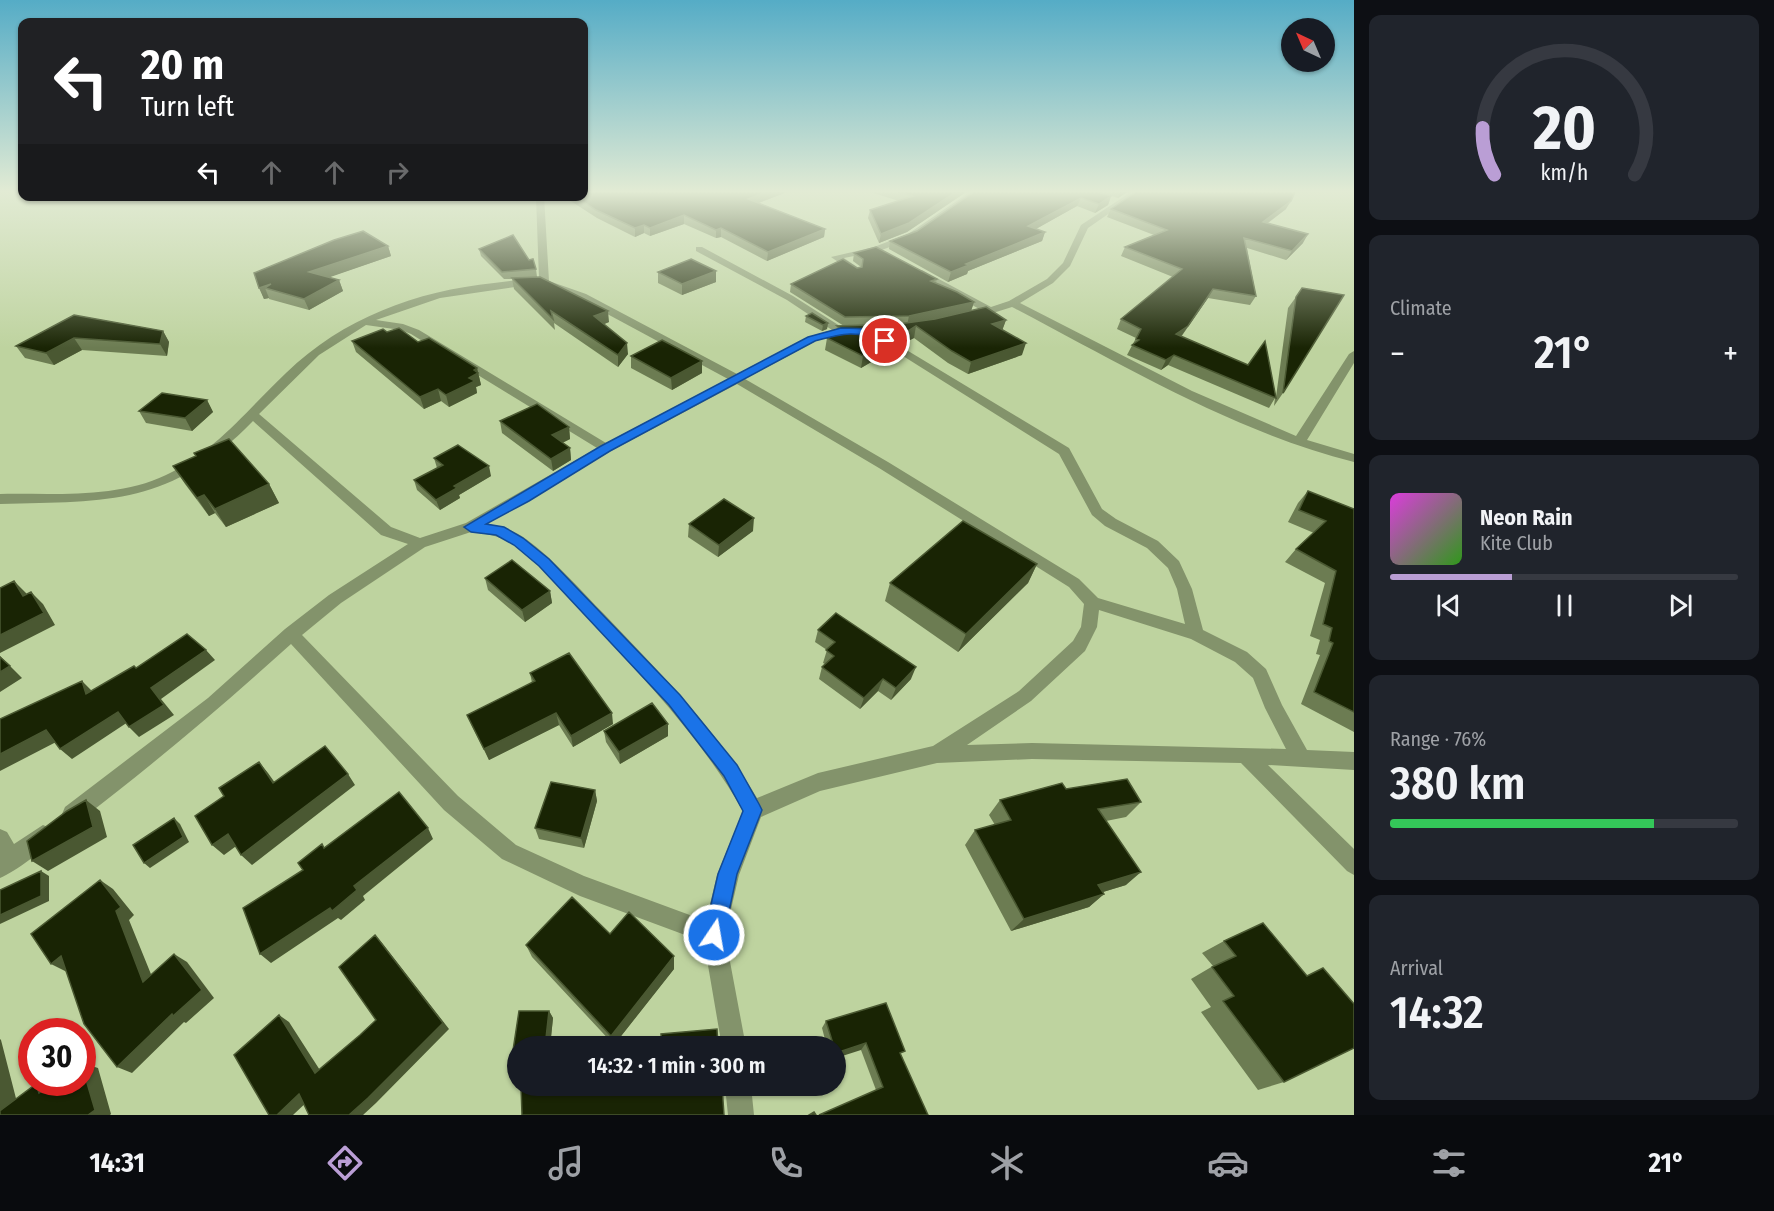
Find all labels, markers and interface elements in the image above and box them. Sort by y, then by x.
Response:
north arrow [1281,18,1335,72]
map controls [1281,18,1335,72]
text: 20 m [141,40,224,90]
icon: left [42,42,120,120]
text: Turn left [141,91,234,123]
text: 20 [1532,91,1595,166]
icon: left [192,156,225,189]
icon: ahead [255,156,288,189]
icon: ahead [318,156,351,189]
icon: right [381,156,414,189]
text: km/h [1540,160,1588,186]
text: Climate [1390,296,1452,320]
pin [859,315,910,366]
icon: arrive [868,324,901,357]
text: 21° [1534,326,1594,380]
text: − [1390,334,1405,374]
text: + [1723,334,1738,374]
text: Neon Rain [1480,504,1573,531]
text: Kite Club [1480,531,1553,555]
icon: previous [1432,589,1465,622]
icon: pause [1548,589,1581,622]
icon: next [1664,589,1697,622]
text: Range · 76% [1390,727,1486,751]
text: 380 km [1390,757,1525,811]
position arrow [682,903,746,967]
text: Arrival [1390,956,1443,980]
text: 14:32 [1390,986,1484,1040]
speed limit sign: 30 [18,1018,96,1096]
text: 14:32 · 1 min · 300 m [587,1052,766,1079]
icon: directions [324,1142,366,1184]
icon: music [545,1142,587,1184]
icon: phone [765,1142,807,1184]
icon: climate [986,1142,1028,1184]
icon: car [1207,1142,1249,1184]
icon: filters [1428,1142,1470,1184]
text: 14:31 [89,1147,145,1179]
text: 21° [1648,1147,1685,1179]

